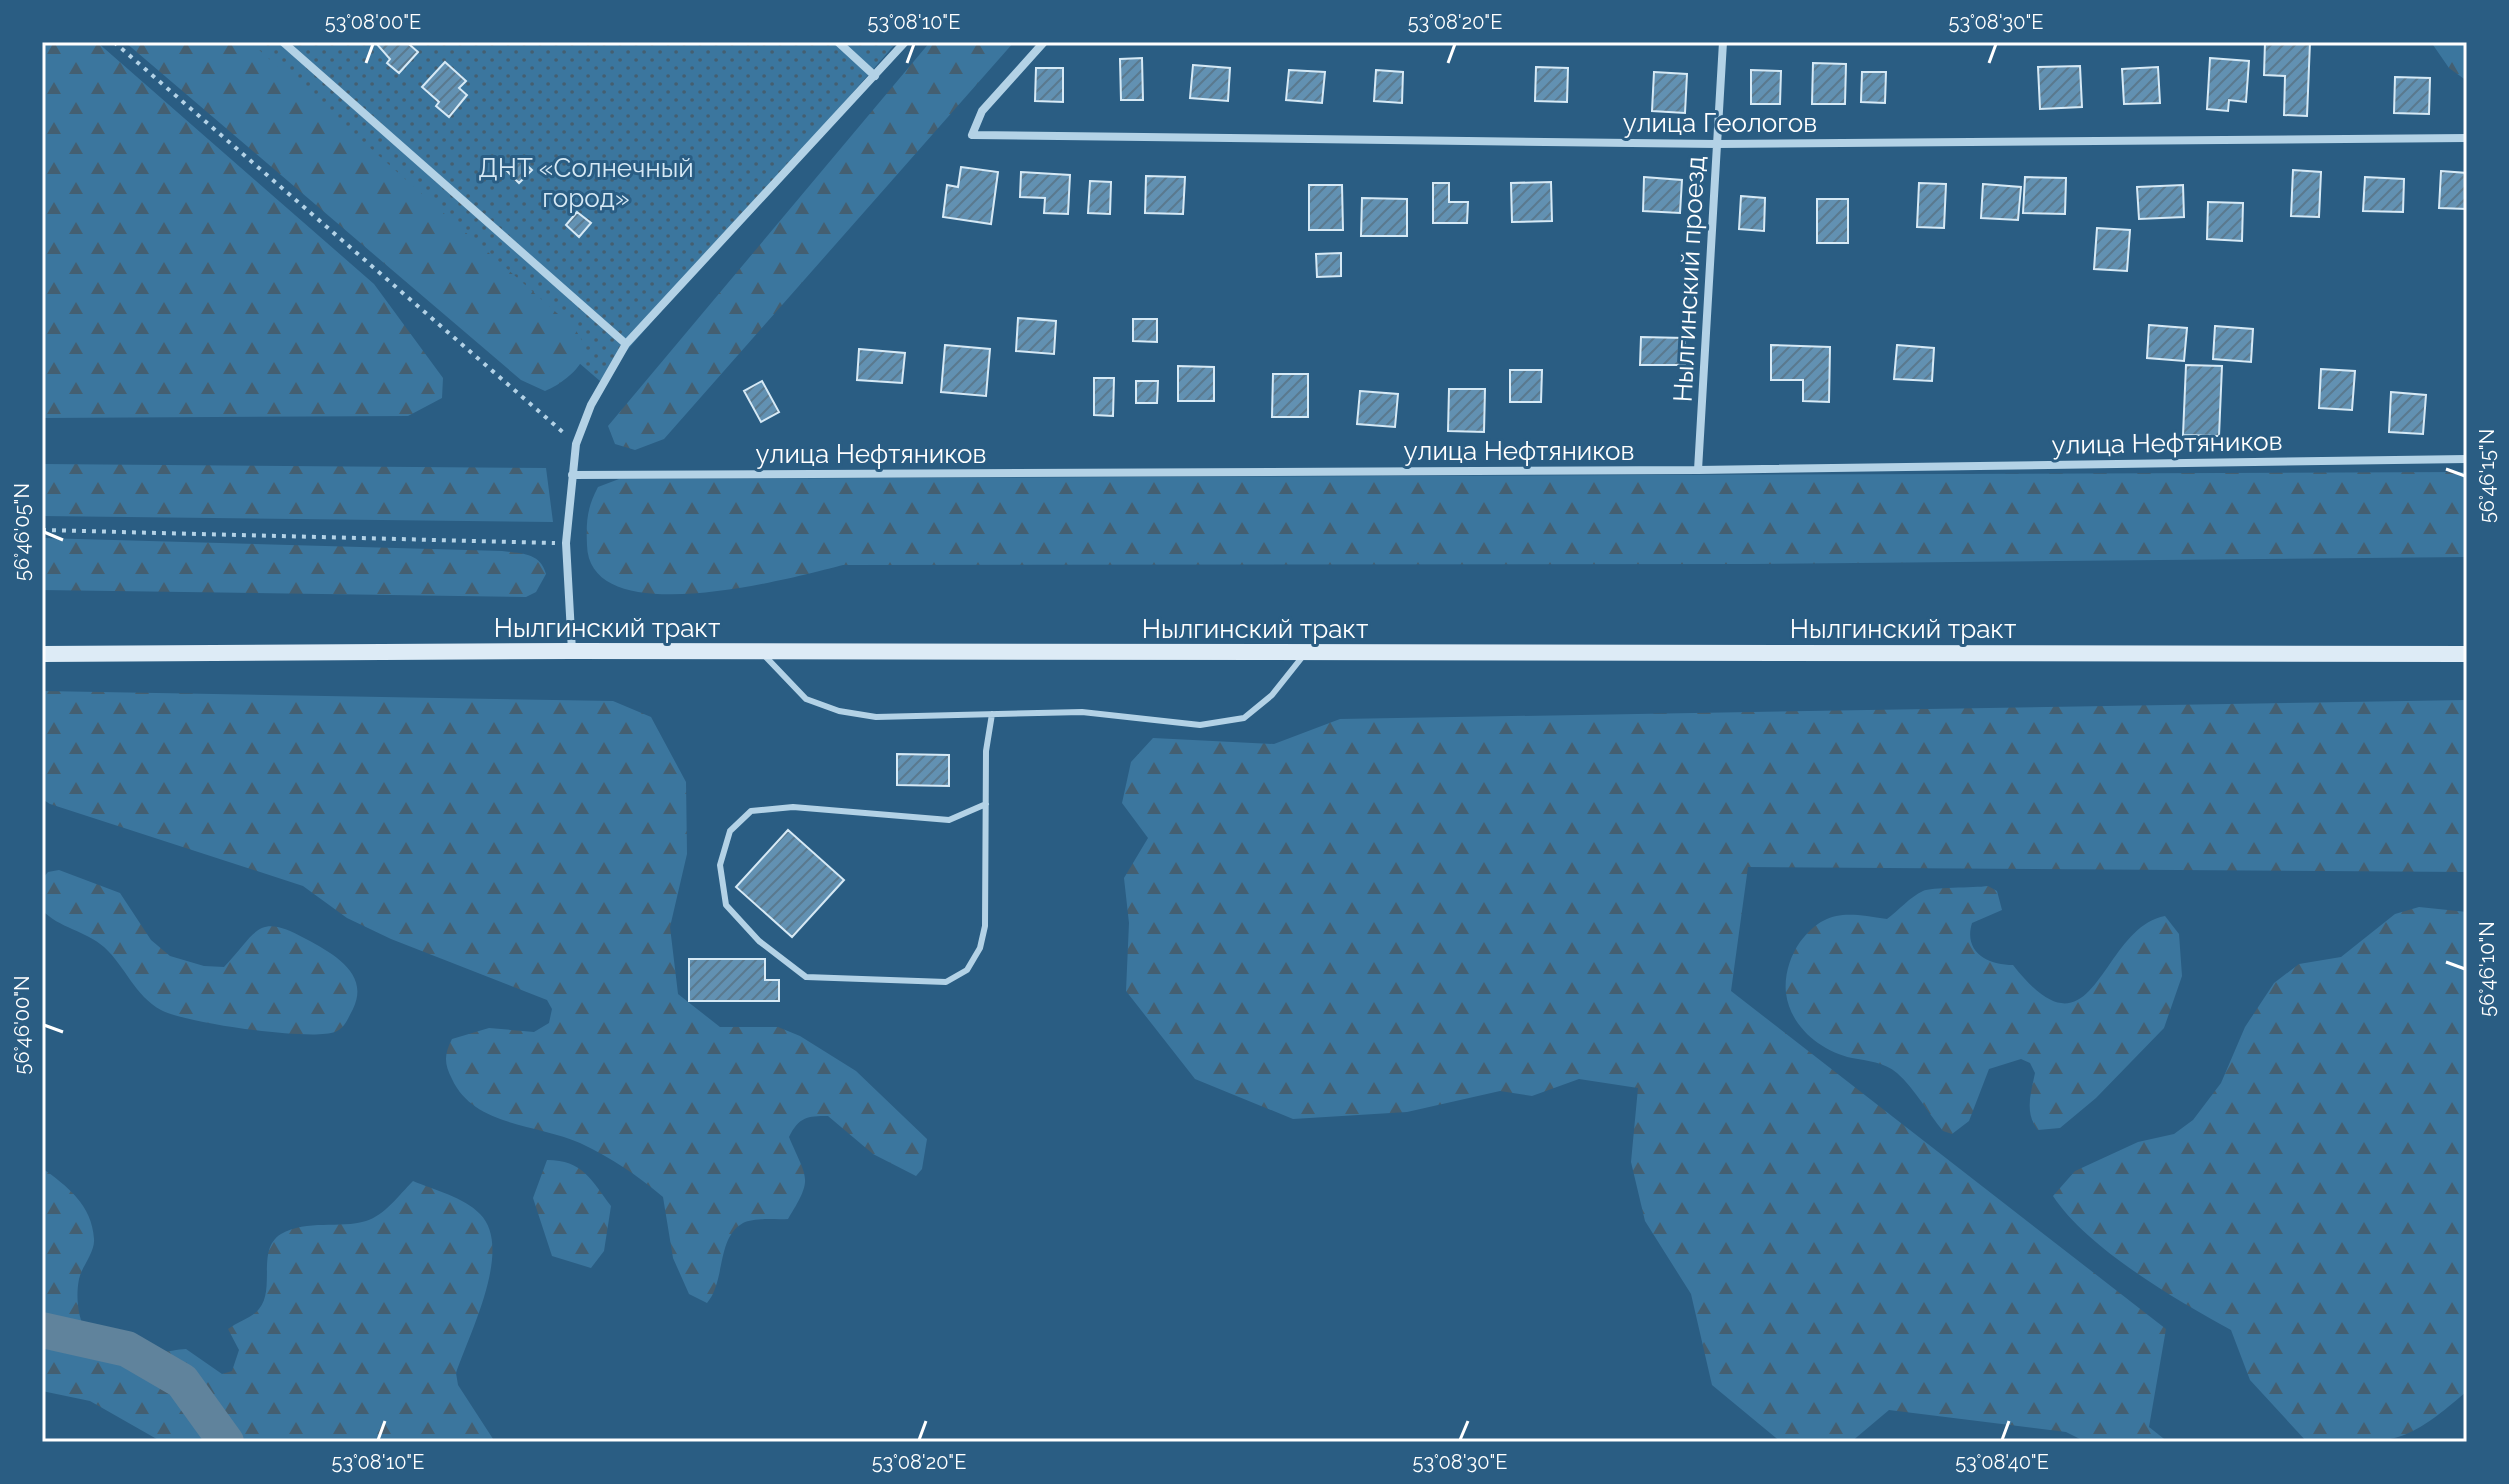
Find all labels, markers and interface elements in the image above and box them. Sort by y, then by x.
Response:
text: 53°08'00"E [325,10,421,34]
text: 53°08'10"E [868,10,960,34]
text: 53°08'20"E [1408,10,1502,34]
text: 53°08'30"E [1949,10,2043,34]
street label: улица Геологов [1623,108,1817,138]
park label: ДНТ «Солнечный город» [478,153,694,213]
street label: Нылгинский проезд [1668,155,1710,403]
street label: улица Нефтяников [2051,426,2283,460]
text: 56°46'15"N [2475,429,2499,523]
street label: улица Нефтяников [1404,436,1635,466]
street label: улица Нефтяников [756,439,987,469]
text: 56°46'05"N [10,483,34,581]
street label: Нылгинский тракт [494,613,720,643]
street label: Нылгинский тракт [1142,614,1368,644]
street label: Нылгинский тракт [1790,614,2016,644]
text: 56°46'10"N [2475,921,2499,1017]
text: 56°46'00"N [10,975,34,1075]
text: 53°08'10"E [332,1450,424,1474]
text: 53°08'20"E [872,1450,966,1474]
text: 53°08'30"E [1413,1450,1507,1474]
text: 53°08'40"E [1955,1450,2049,1474]

